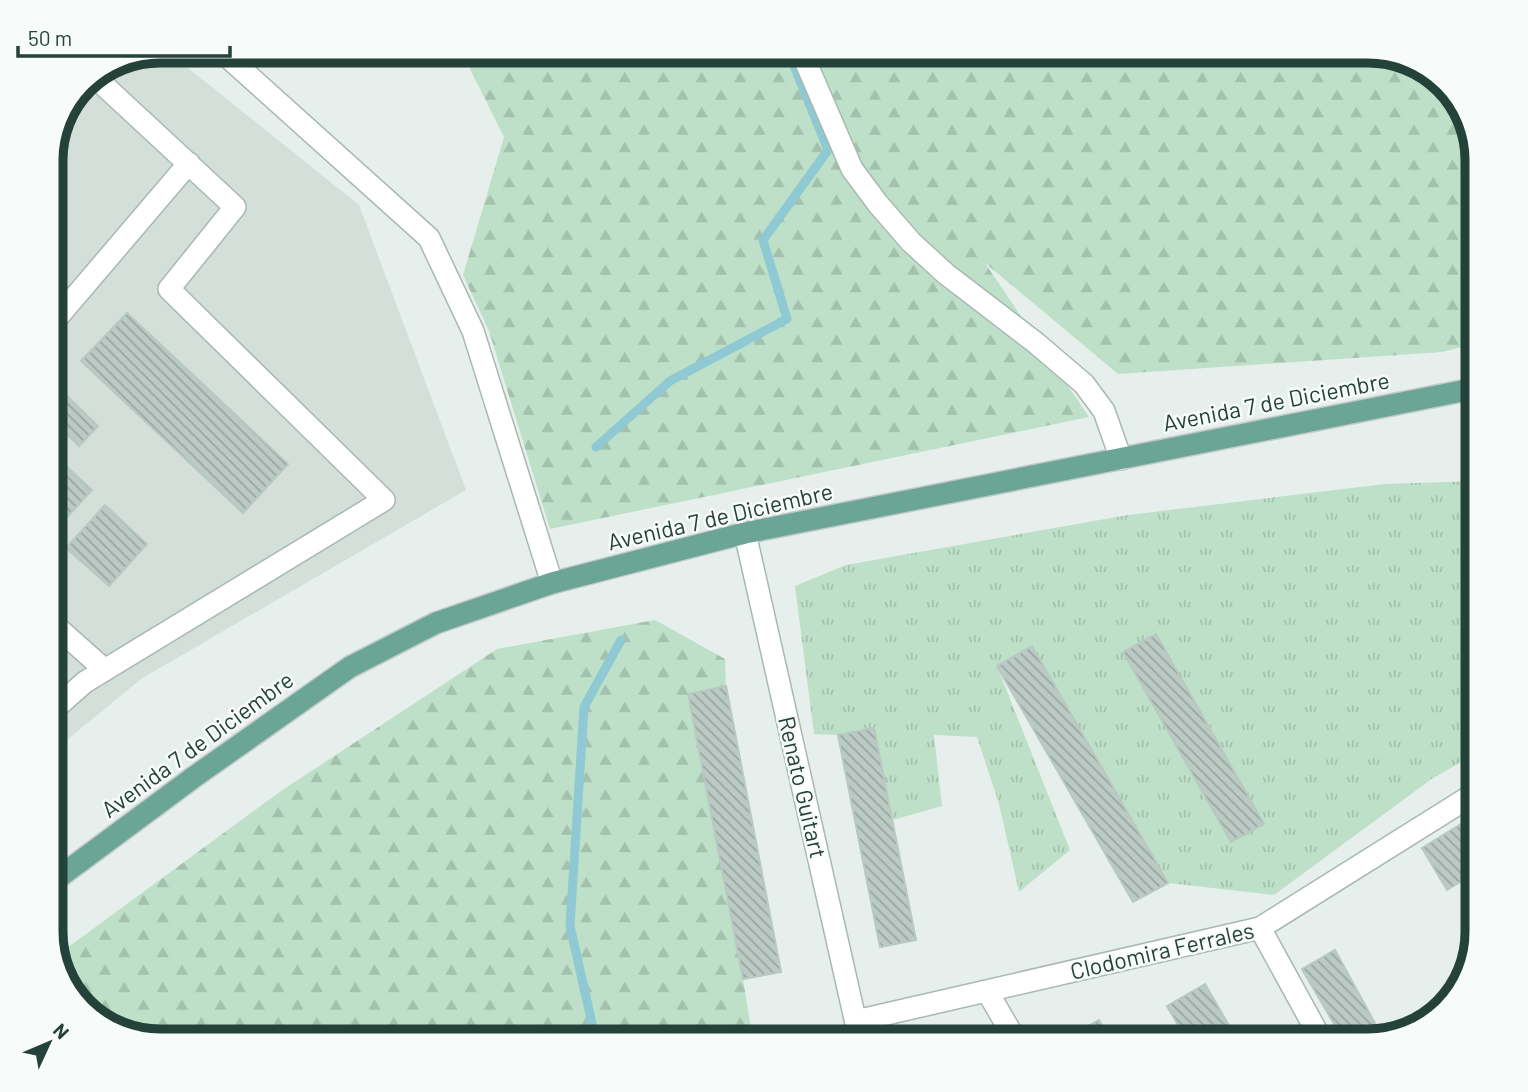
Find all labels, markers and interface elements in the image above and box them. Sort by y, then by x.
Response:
scale bar [18,14,229,58]
text: 50 m [28,25,72,50]
street label: Avenida 7 de Diciembre [1160,365,1392,437]
street label: Avenida 7 de Diciembre [605,476,835,556]
street label: Avenida 7 de Diciembre [96,665,298,823]
street label: Renato Guitart [773,713,833,861]
street label: Clodomira Ferrales [1067,915,1257,985]
north arrow [14,1008,84,1078]
text: N [49,1018,74,1043]

